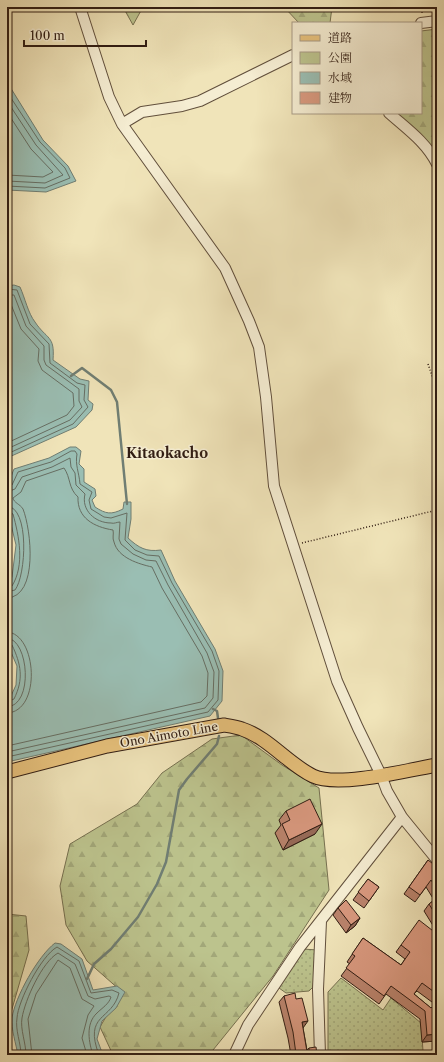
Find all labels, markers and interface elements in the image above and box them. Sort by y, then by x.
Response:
scale bar [24,22,146,48]
legend [292,22,422,114]
text: 100 m [30,28,65,43]
text: 道路 [328,30,352,45]
text: 公園 [328,50,352,65]
text: 水域 [328,70,352,85]
text: 建物 [328,90,352,105]
district label: Kitaokacho [126,444,208,462]
street label: Ono Aimoto Line [119,718,219,751]

